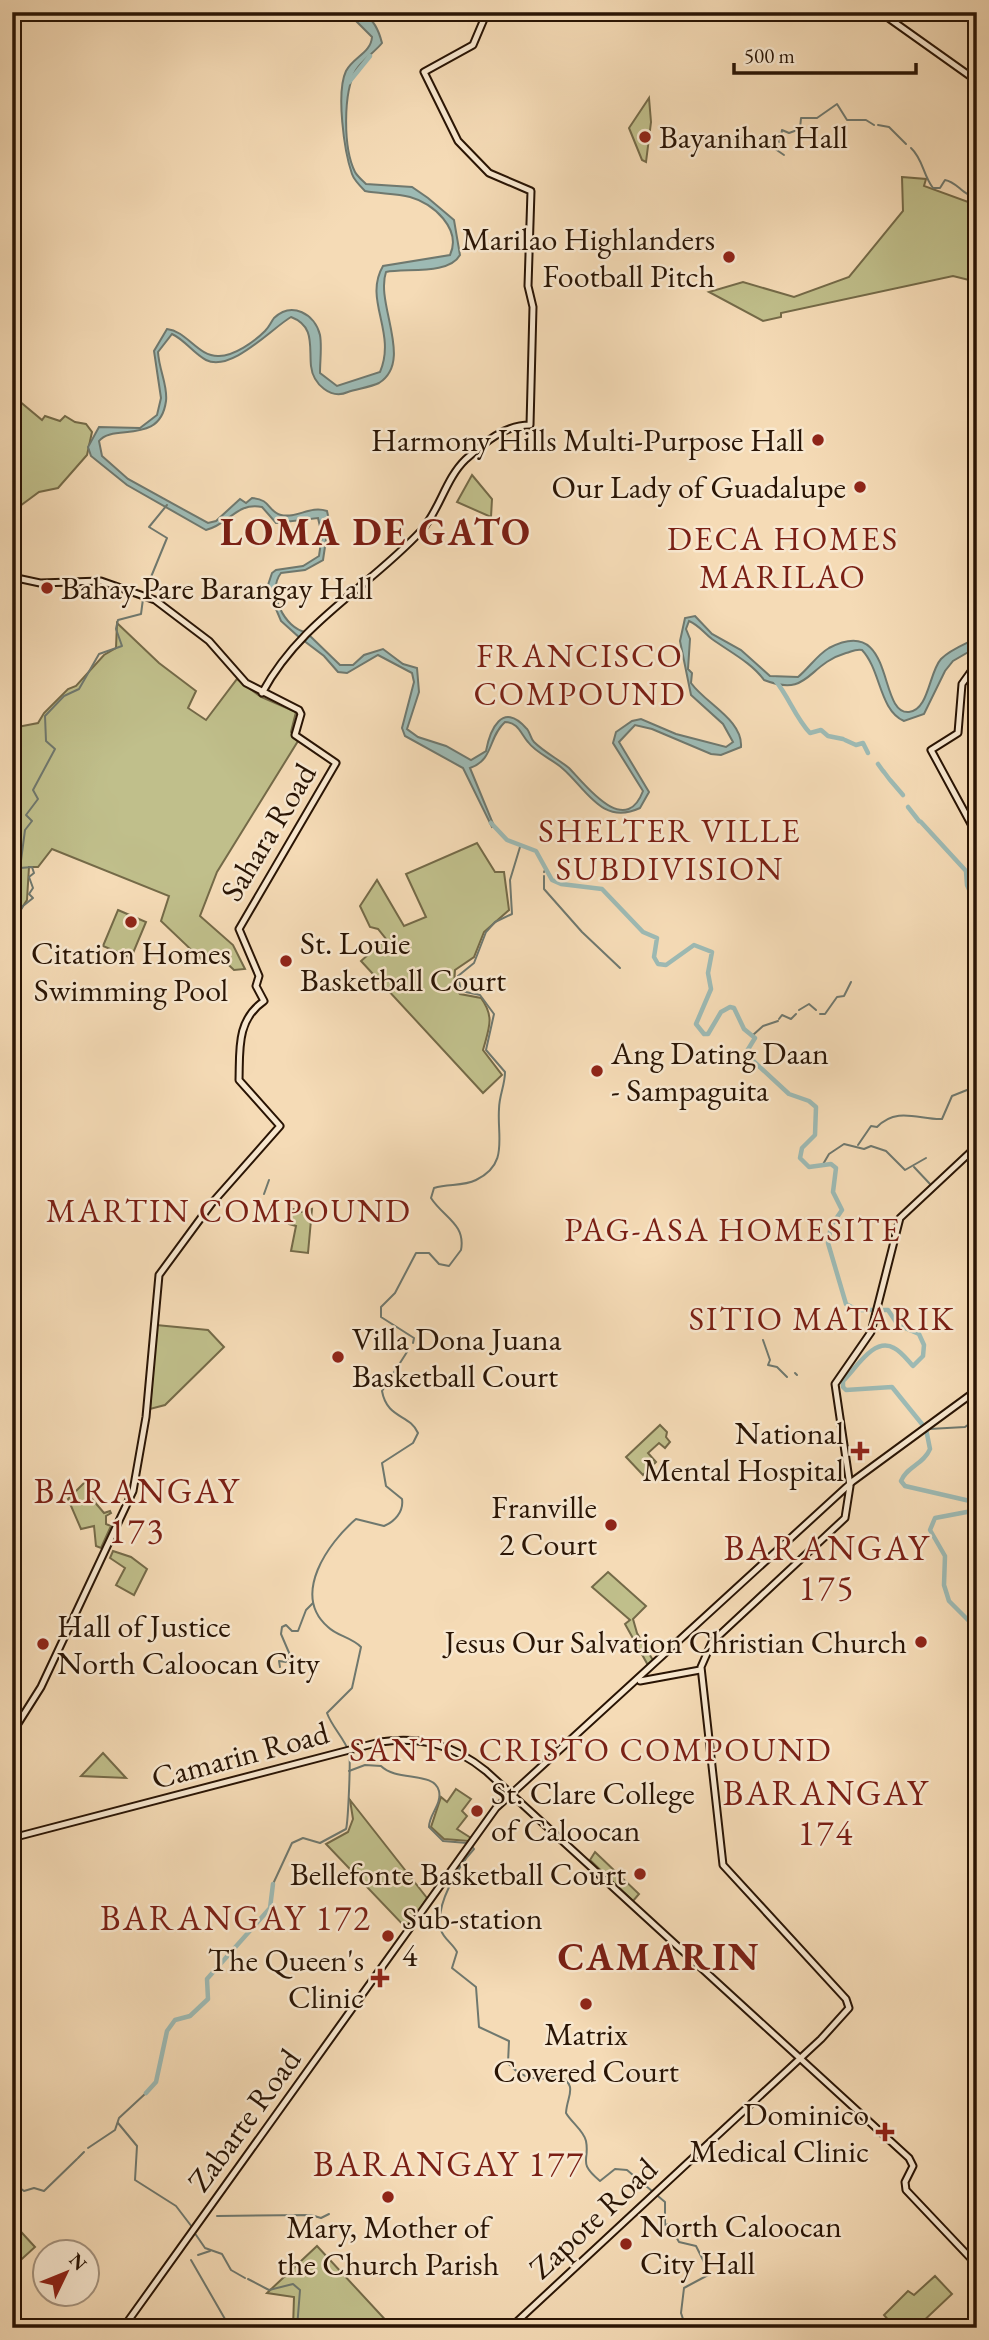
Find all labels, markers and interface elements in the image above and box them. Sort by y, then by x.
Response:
scale bar [734,32,916,76]
text: 500 m [744,42,795,69]
place label: Bayanihan Hall [659,116,848,158]
marker: Bayanihan Hall [637,129,653,145]
place label: Marilao Highlanders Football Pitch [462,218,715,297]
marker: Marilao Highlanders Football Pitch [721,249,737,265]
place label: Harmony Hills Multi-Purpose Hall [371,419,804,461]
marker: Harmony Hills Multi-Purpose Hall [810,432,826,448]
place label: Our Lady of Guadalupe [552,466,846,508]
marker: Our Lady of Guadalupe [852,479,868,495]
district label: LOMA DE GATO [220,507,532,556]
district label: DECA HOMES MARILAO [667,517,899,598]
place label: Bahay Pare Barangay Hall [61,567,373,609]
marker: Bahay Pare Barangay Hall [39,580,55,596]
district label: FRANCISCO COMPOUND [473,634,687,715]
street label: Sahara Road [210,755,326,909]
district label: SHELTER VILLE SUBDIVISION [538,809,802,890]
marker: Citation Homes Swimming Pool [123,914,139,930]
place label: St. Louie Basketball Court [300,922,506,1001]
place label: Citation Homes Swimming Pool [31,932,231,1011]
marker: St. Louie Basketball Court [278,953,294,969]
place label: Ang Dating Daan - Sampaguita [610,1032,829,1111]
marker: Ang Dating Daan - Sampaguita [589,1063,605,1079]
district label: MARTIN COMPOUND [46,1189,412,1232]
district label: PAG-ASA HOMESITE [564,1208,902,1251]
district label: SITIO MATARIK [689,1297,955,1340]
place label: Villa Dona Juana Basketball Court [352,1318,562,1397]
marker: Villa Dona Juana Basketball Court [330,1349,346,1365]
place label: National Mental Hospital [642,1412,844,1491]
marker: National Mental Hospital [850,1441,870,1461]
district label: BARANGAY 173 [34,1468,240,1553]
place label: Franville 2 Court [491,1486,597,1565]
marker: Franville 2 Court [603,1517,619,1533]
district label: BARANGAY 175 [724,1525,930,1610]
place label: Hall of Justice North Caloocan City [57,1605,321,1684]
place label: Jesus Our Salvation Christian Church [441,1621,907,1663]
marker: Jesus Our Salvation Christian Church [913,1634,929,1650]
marker: Hall of Justice North Caloocan City [35,1636,51,1652]
street label: Camarin Road [147,1711,334,1799]
district label: SANTO CRISTO COMPOUND [349,1728,833,1771]
district label: BARANGAY 174 [723,1770,929,1855]
place label: St. Clare College of Caloocan [491,1772,695,1851]
marker: St. Clare College of Caloocan [469,1803,485,1819]
place label: Bellefonte Basketball Court [290,1853,626,1895]
marker: Bellefonte Basketball Court [632,1866,648,1882]
district label: BARANGAY 172 [100,1895,372,1940]
place label: Sub-station 4 [402,1897,543,1976]
marker: Sub-station 4 [380,1928,396,1944]
district label: CAMARIN [557,1932,761,1981]
place label: The Queen's Clinic [208,1939,364,2018]
marker: The Queen's Clinic [370,1968,390,1988]
marker: Matrix Covered Court [578,1996,594,2012]
place label: Matrix Covered Court [493,2013,679,2092]
street label: Zabarte Road [178,2039,311,2200]
place label: Dominico Medical Clinic [689,2093,869,2172]
marker: Dominico Medical Clinic [875,2122,895,2142]
district label: BARANGAY 177 [313,2141,585,2186]
street label: Zapote Road [520,2147,667,2288]
marker: Mary, Mother of the Church Parish [380,2189,396,2205]
place label: North Caloocan City Hall [640,2205,842,2284]
place label: Mary, Mother of the Church Parish [277,2206,499,2285]
marker: North Caloocan City Hall [618,2236,634,2252]
north arrow [32,2238,102,2308]
text: N [64,2248,93,2276]

